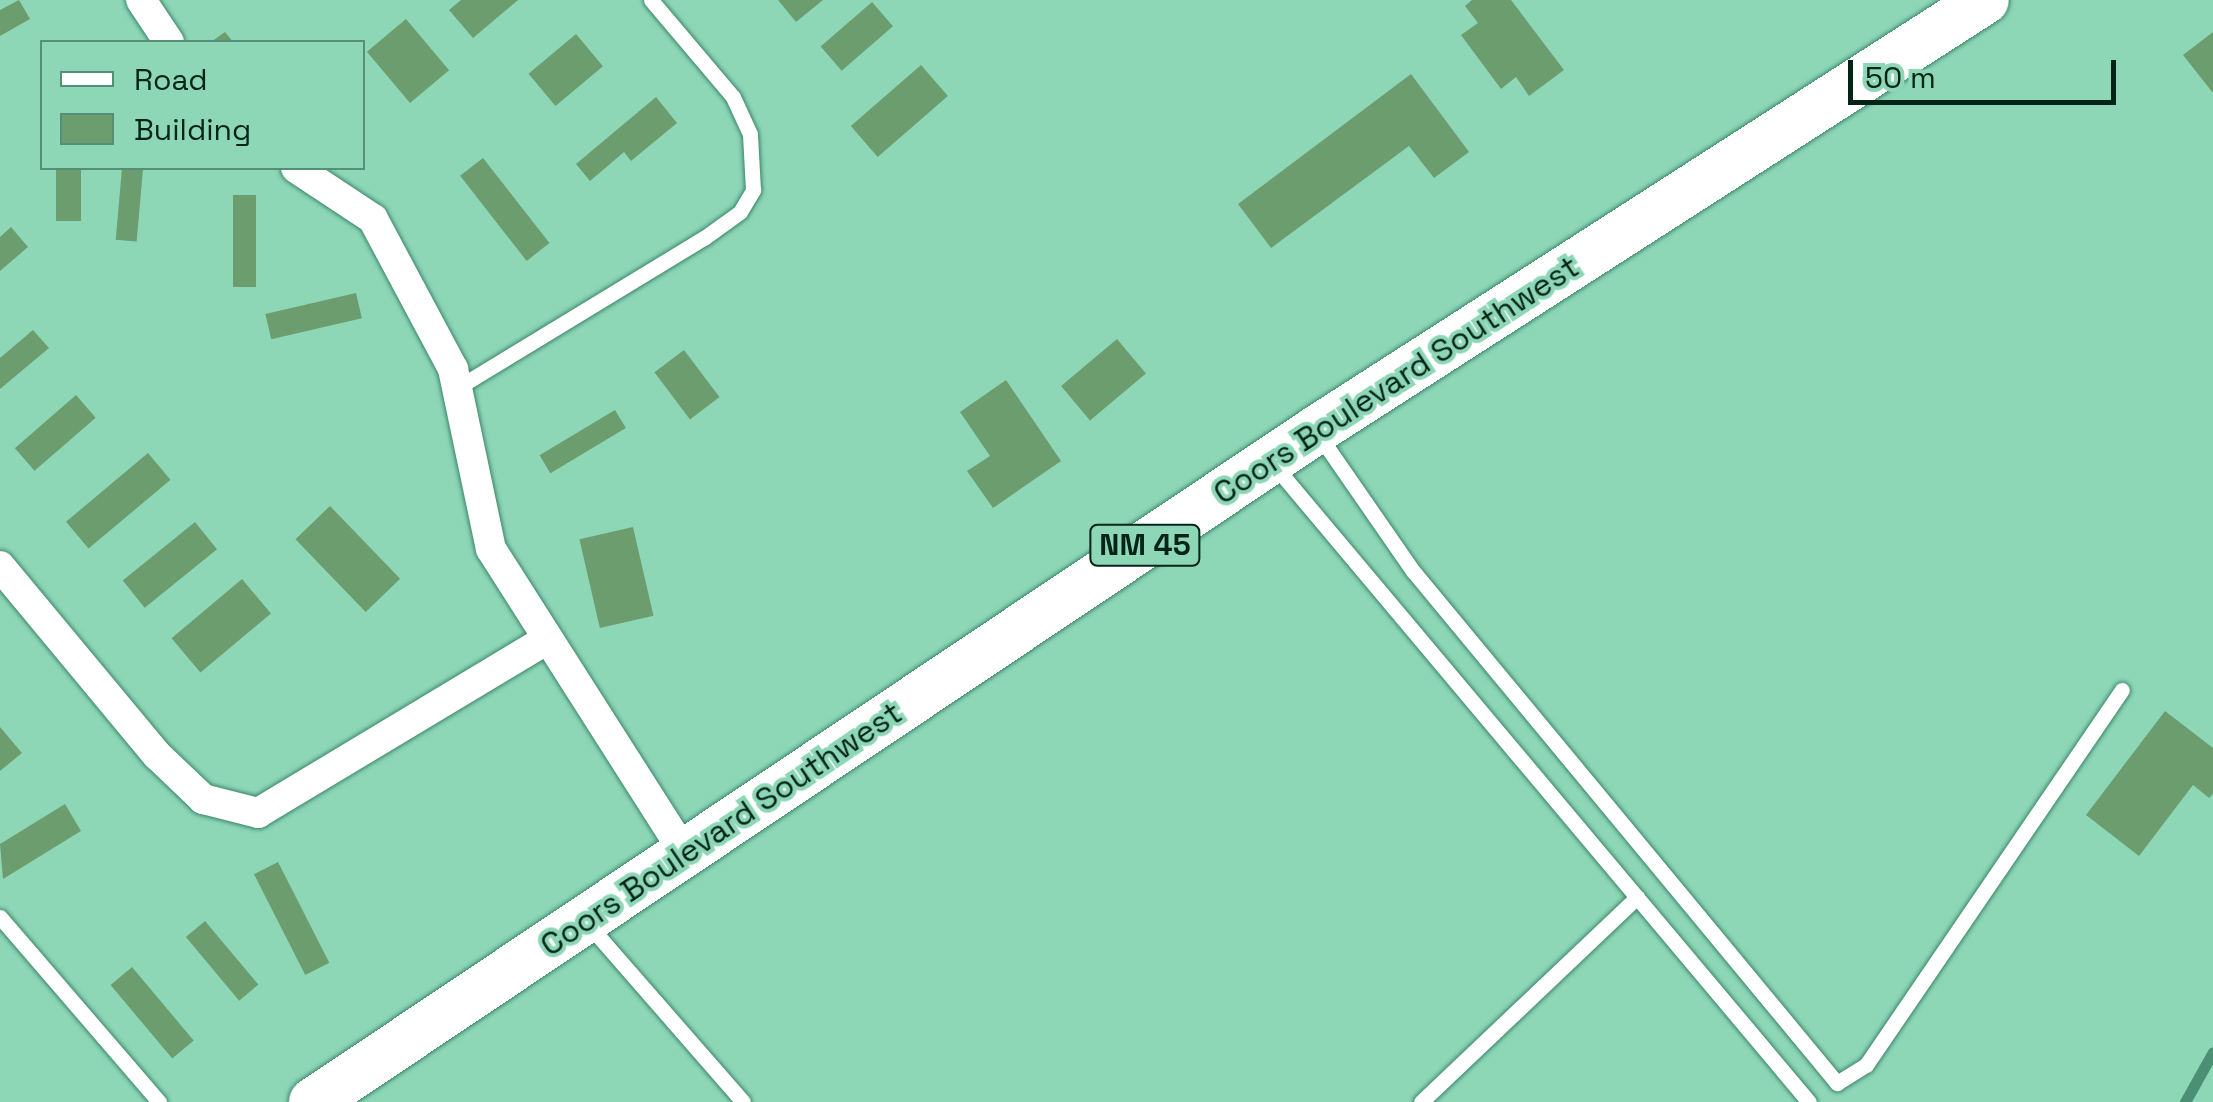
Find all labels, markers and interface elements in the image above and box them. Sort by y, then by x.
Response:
legend [40,40,365,170]
scale bar [1853,40,2120,102]
text: 50 m [1865,58,1936,97]
text: Road [134,60,208,99]
text: Building [134,110,251,149]
street label: Coors Boulevard Southwest [1206,247,1586,513]
road number: NM 45 [1088,520,1202,570]
street label: Coors Boulevard Southwest [533,694,909,964]

